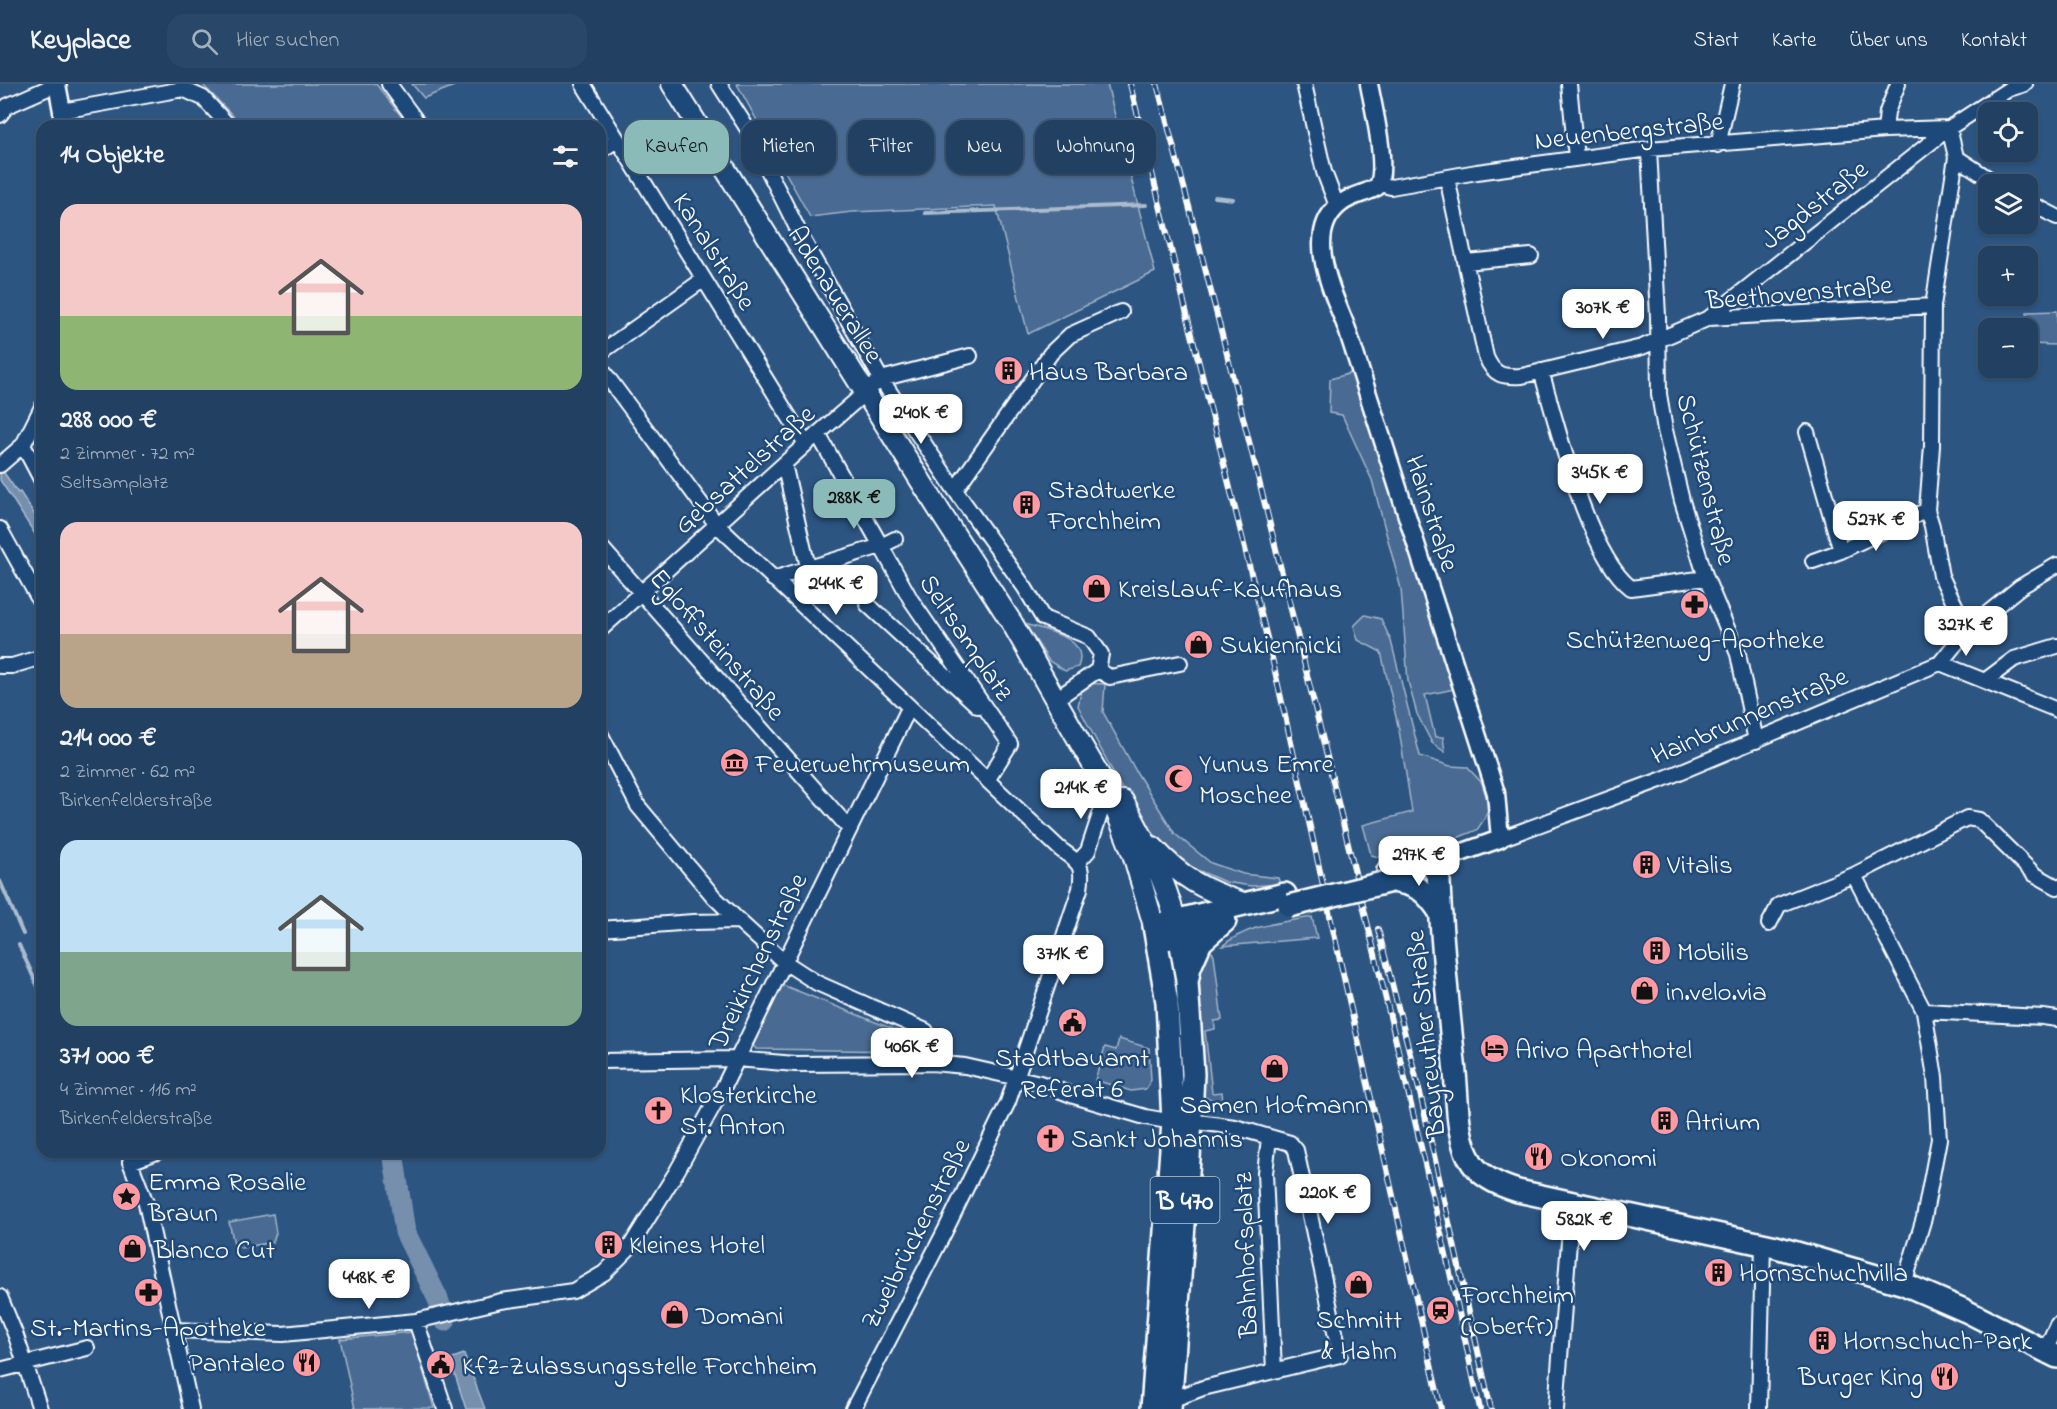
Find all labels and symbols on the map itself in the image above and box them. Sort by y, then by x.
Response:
street label: Neuenbergstraße [1533,103,1727,162]
street label: Jagdstraße [1753,151,1878,260]
street label: Kanalstraße [661,186,765,319]
street label: Adenauerallee [776,219,892,372]
street label: Beethovenstraße [1703,267,1895,322]
pin: 307K € [1554,289,1652,340]
place label: Haus Barbara [1029,354,1188,393]
building icon: Haus Barbara [992,355,1024,387]
street label: Schützenstraße [1664,390,1745,570]
pin: 240K € [872,394,970,445]
street label: Gebsattelstraße [666,396,826,545]
street label: Hainstraße [1393,450,1468,578]
pin: 345K € [1551,454,1649,505]
place label: Stadtwerke Forchheim [1047,472,1176,542]
pin: 288K € [805,479,903,530]
building icon: Stadtwerke Forchheim [1011,489,1043,521]
pin: 527K € [1827,501,1925,552]
street label: Egloffsteinstraße [639,561,794,731]
pin: 244K € [787,565,885,616]
street label: Seltsamplatz [908,567,1022,710]
place label: KreisLauf-Kaufhaus [1118,571,1342,610]
shop icon: KreisLauf-Kaufhaus [1081,572,1113,604]
pharmacy icon: Schützenweg-Apotheke [1679,588,1711,620]
pin: 327K € [1917,606,2015,657]
place label: Schützenweg-Apotheke [1566,622,1825,661]
place label: Sukiennicki [1220,627,1342,666]
shop icon: Sukiennicki [1183,628,1215,660]
street label: Hainbrunnenstraße [1645,658,1855,776]
place label: Feuerwehrmuseum [754,746,970,785]
place label: Yunus Emre Moschee [1199,746,1335,816]
museum icon: Feuerwehrmuseum [718,747,750,779]
mosque icon: Yunus Emre Moschee [1162,763,1194,795]
pin: 214K € [1032,769,1130,820]
pin: 297K € [1370,836,1468,887]
place label: Vitalis [1666,847,1733,886]
building icon: Vitalis [1630,848,1662,880]
street label: Dreikirchenstraße [699,866,819,1058]
street label: Bayreuther Straße [1397,927,1458,1140]
place label: Mobilis [1677,934,1749,973]
pin: 371K € [1014,935,1112,986]
building icon: Mobilis [1640,935,1672,967]
place label: in.velo.via [1666,974,1767,1013]
shop icon: in.velo.via [1629,975,1661,1007]
public building icon: Stadtbauamt Referat 6 [1056,1006,1088,1038]
pin: 406K € [863,1028,961,1079]
place label: Arivo Aparthotel [1515,1032,1692,1071]
hotel icon: Arivo Aparthotel [1478,1033,1510,1065]
place label: Stadtbauamt Referat 6 [995,1040,1149,1110]
shop icon: Samen Hofmann [1258,1053,1290,1085]
place label: Klosterkirche St. Anton [680,1077,818,1147]
place label: Samen Hofmann [1180,1087,1368,1126]
church icon: Klosterkirche St. Anton [643,1094,675,1126]
place label: Atrium [1685,1104,1760,1143]
building icon: Atrium [1648,1105,1680,1137]
place label: Sankt Johannis [1071,1121,1243,1160]
church icon: Sankt Johannis [1034,1122,1066,1154]
street label: Zweibrückenstraße [852,1131,982,1336]
place label: Okonomi [1560,1140,1657,1179]
restaurant icon: Okonomi [1523,1141,1555,1173]
place label: Emma Rosalie Braun [147,1164,307,1234]
street label: Bahnhofsplatz [1225,1171,1270,1339]
pin: 220K € [1279,1174,1377,1225]
road number: B 470 [1150,1177,1220,1223]
place icon: Emma Rosalie Braun [111,1181,143,1213]
pin: 582K € [1535,1201,1633,1252]
place label: Kleines Hotel [629,1227,765,1266]
building icon: Kleines Hotel [592,1228,624,1260]
place label: Blanco Cut [153,1232,275,1271]
shop icon: Blanco Cut [117,1233,149,1265]
place label: Hornschuchvilla [1739,1255,1908,1294]
building icon: Hornschuchvilla [1702,1256,1734,1288]
pin: 448K € [320,1259,418,1310]
shop icon: Schmitt & Hahn [1343,1268,1375,1300]
pharmacy icon: St.-Martins-Apotheke [132,1276,164,1308]
place label: Forchheim (Oberfr) [1460,1277,1574,1347]
station icon: Forchheim (Oberfr) [1424,1294,1456,1326]
place label: Domani [695,1298,784,1337]
shop icon: Domani [659,1299,691,1331]
place label: Schmitt & Hahn [1316,1302,1402,1372]
place label: St.-Martins-Apotheke [30,1310,267,1349]
place label: Hornschuch-Park [1843,1323,2032,1362]
building icon: Hornschuch-Park [1806,1324,1838,1356]
place label: Pantaleo [189,1345,285,1384]
restaurant icon: Pantaleo [290,1346,322,1378]
place label: Kfz-Zulassungsstelle Forchheim [462,1348,817,1387]
public building icon: Kfz-Zulassungsstelle Forchheim [425,1349,457,1381]
place label: Burger King [1797,1359,1923,1398]
restaurant icon: Burger King [1928,1360,1960,1392]

